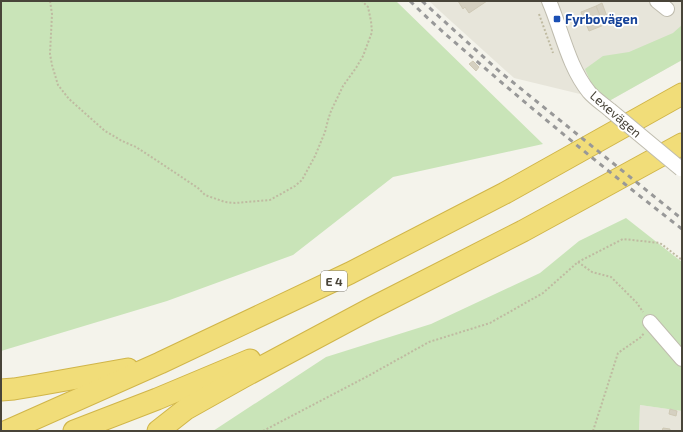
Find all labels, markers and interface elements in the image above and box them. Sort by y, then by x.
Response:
place label: Fyrbovägen [565,11,638,27]
marker: Fyrbovägen [552,14,562,24]
street label: Lexevägen [587,87,645,141]
road number: E 4 [321,271,347,291]

